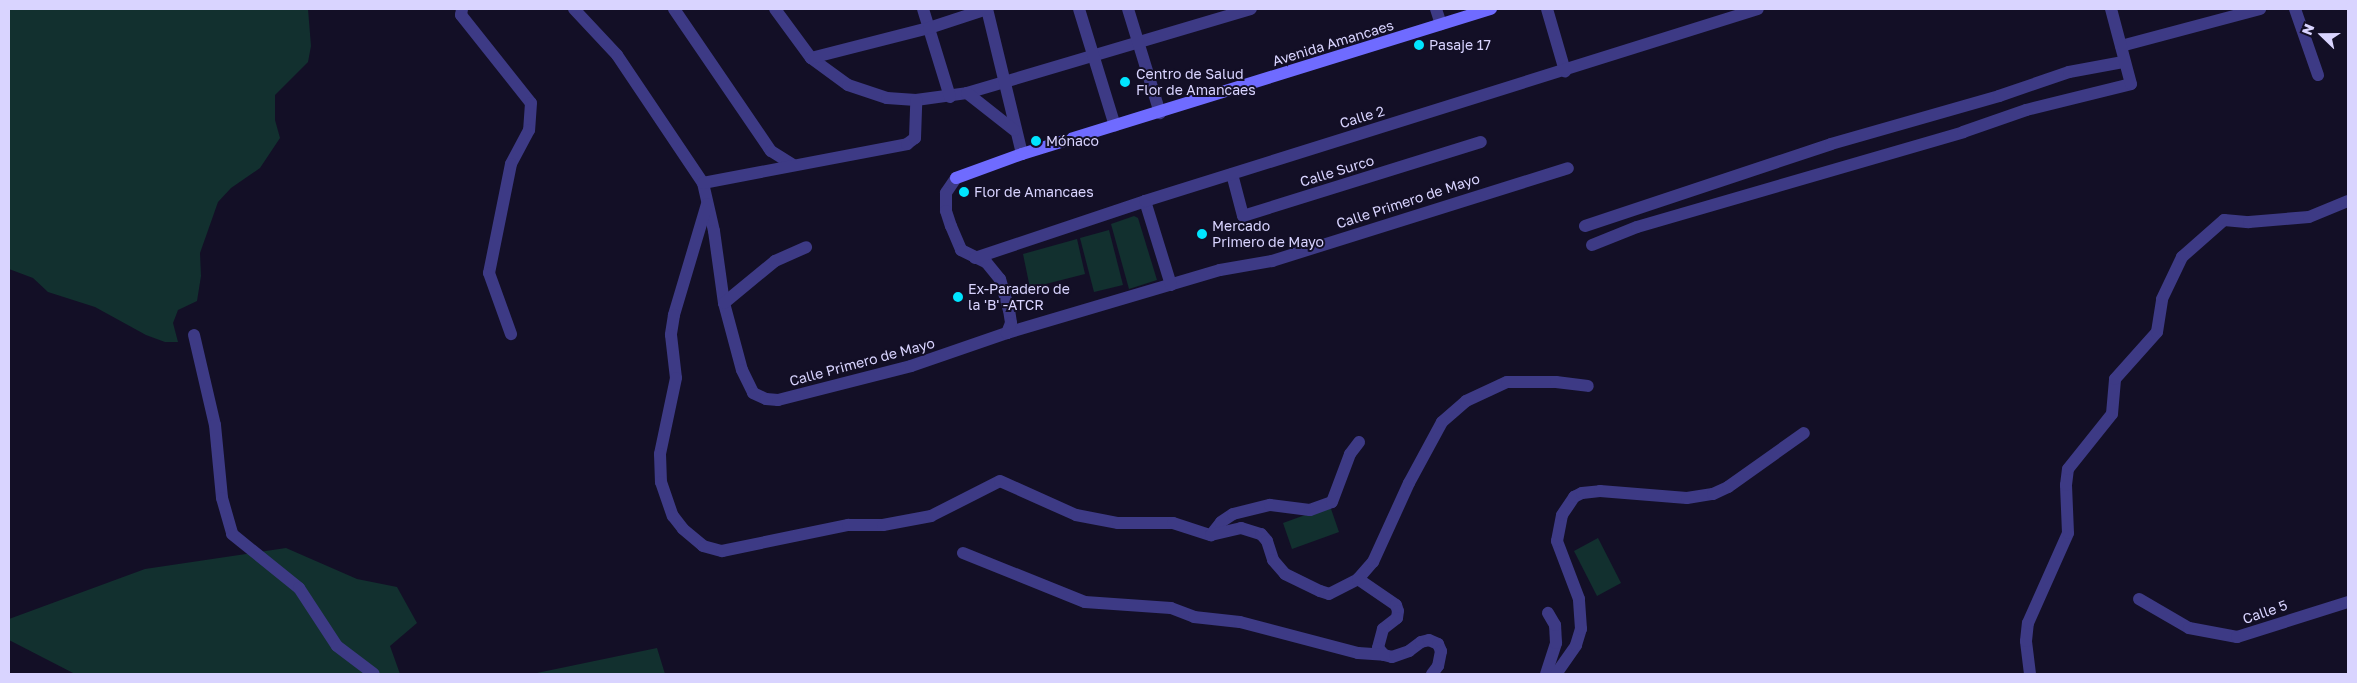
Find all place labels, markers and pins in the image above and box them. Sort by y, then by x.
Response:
place label: Pasaje 17 [1429,37,1491,53]
marker: Pasaje 17 [1413,39,1425,51]
place label: Centro de Salud Flor de Amancaes [1136,66,1256,98]
marker: Centro de Salud Flor de Amancaes [1118,75,1132,89]
place label: Mónaco [1046,133,1099,149]
marker: Mónaco [1030,135,1042,147]
place label: Flor de Amancaes [974,184,1094,200]
marker: Flor de Amancaes [958,186,970,198]
place label: Mercado Primero de Mayo [1212,218,1324,250]
marker: Mercado Primero de Mayo [1196,228,1208,240]
place label: Ex-Paradero de la 'B' -ATCR [968,281,1070,314]
marker: Ex-Paradero de la 'B' -ATCR [952,291,964,303]

